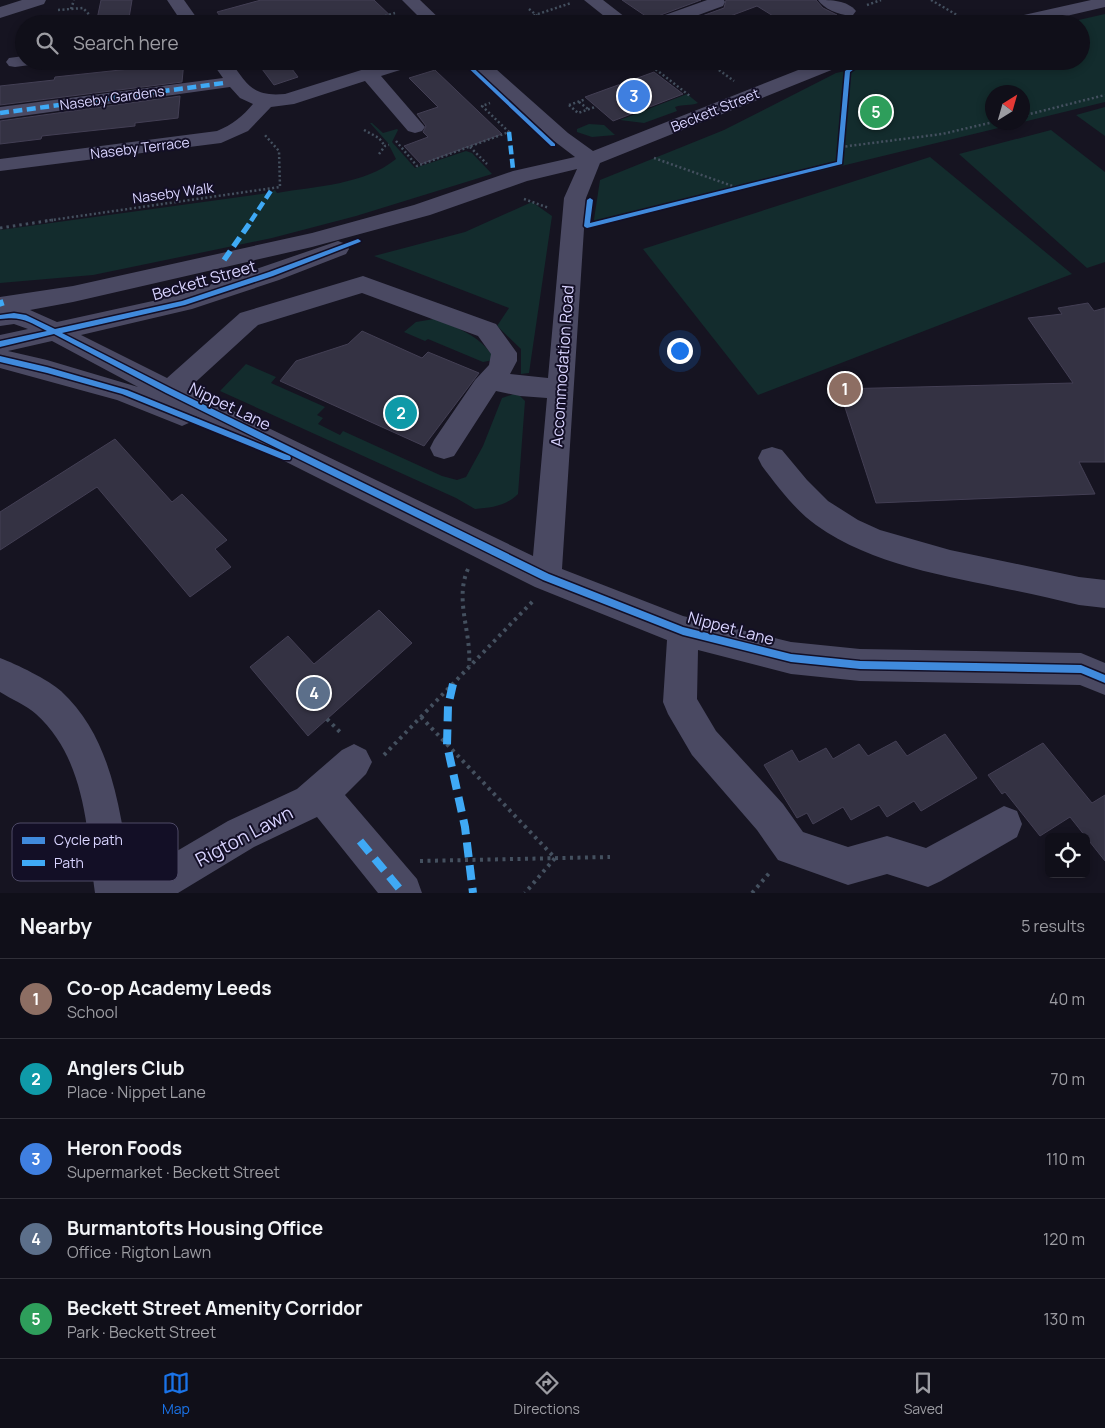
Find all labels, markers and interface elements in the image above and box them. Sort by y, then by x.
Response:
search box [15,15,1090,70]
icon: search [33,29,61,57]
text: Search here [73,30,179,56]
pin: 3 [618,77,650,115]
street label: Naseby Gardens [58,81,165,114]
street label: Beckett Street [668,83,762,136]
north arrow [985,85,1030,130]
pin: 5 [860,93,892,131]
street label: Naseby Terrace [89,132,191,163]
street label: Naseby Walk [131,177,216,208]
street label: Beckett Street [149,255,259,305]
street label: Accommodation Road [545,284,579,448]
your location [667,338,693,364]
pin: 1 [829,370,861,408]
street label: Nippet Lane [185,377,275,435]
pin: 2 [385,394,417,432]
street label: Nippet Lane [685,606,777,650]
pin: 4 [298,674,330,712]
street label: Rigton Lawn [191,799,297,873]
legend [12,823,178,881]
text: Cycle path [54,830,123,849]
map controls [1045,833,1090,878]
button: locate [1045,833,1090,878]
text: Path [54,853,84,872]
text: Nearby [20,912,92,940]
text: 5 results [1021,915,1085,937]
text: Co-op Academy Leeds [67,975,272,1001]
text: 1 [32,988,40,1010]
text: 40 m [1049,988,1085,1010]
text: School [67,1001,118,1023]
text: Anglers Club [67,1055,184,1081]
text: 2 [31,1068,41,1090]
text: 70 m [1050,1068,1085,1090]
text: Place · Nippet Lane [67,1081,206,1103]
text: Heron Foods [67,1135,182,1161]
text: 3 [31,1148,41,1170]
text: 110 m [1046,1148,1085,1170]
text: Supermarket · Beckett Street [67,1161,280,1183]
text: Burmantofts Housing Office [67,1215,323,1241]
text: 4 [31,1228,41,1250]
text: 120 m [1043,1228,1085,1250]
text: Office · Rigton Lawn [67,1241,211,1263]
text: Beckett Street Amenity Corridor [67,1295,363,1321]
text: 5 [31,1308,41,1330]
text: 130 m [1043,1308,1085,1330]
text: Park · Beckett Street [67,1321,216,1343]
tab: Map [162,1369,190,1418]
tab: Directions [514,1369,580,1418]
tab: Saved [904,1369,943,1418]

